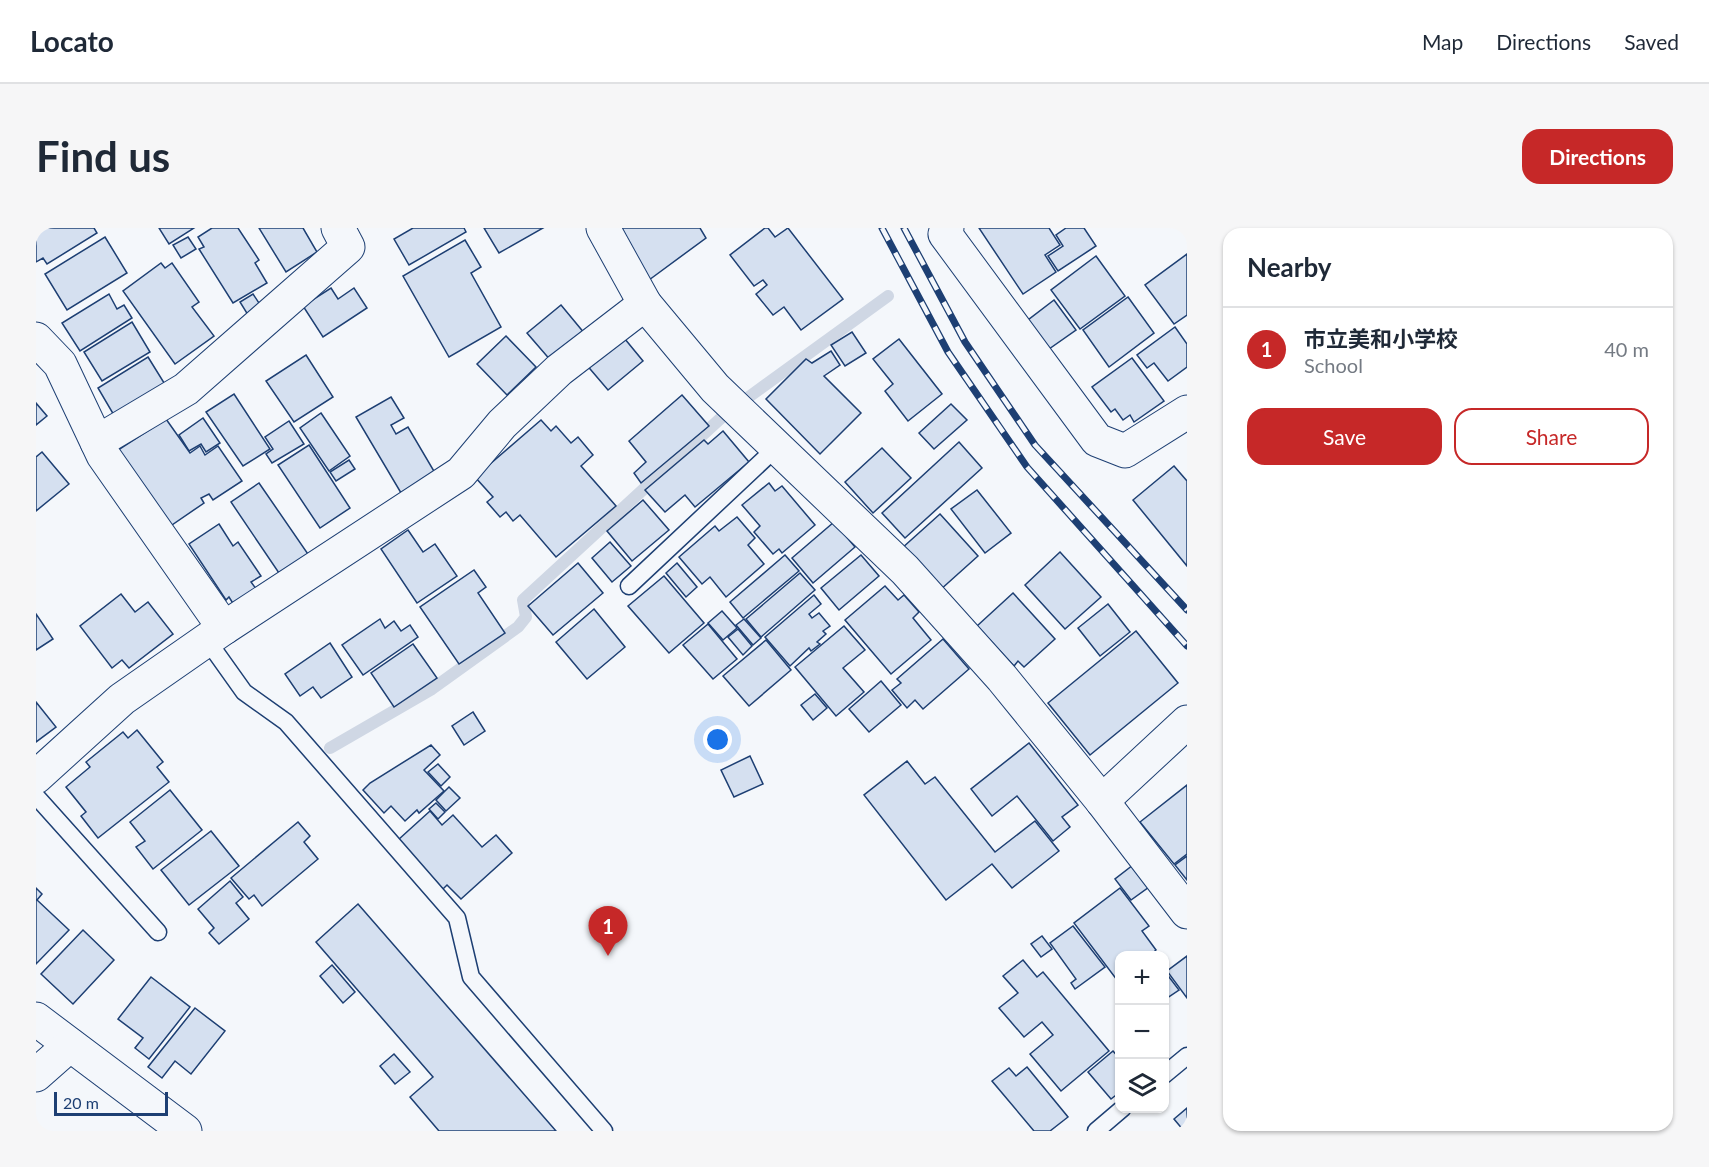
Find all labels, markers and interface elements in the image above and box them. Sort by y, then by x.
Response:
text: Locato [30,24,114,58]
text: Map [1422,29,1463,54]
text: Directions [1496,29,1591,54]
text: Saved [1624,29,1679,54]
button: Directions [1522,129,1673,184]
text: Find us [36,131,170,181]
text: Nearby [1247,251,1332,283]
text: 市立美和小学校 [1304,325,1458,352]
text: 1 [1261,337,1272,361]
text: 40 m [1604,337,1649,361]
text: School [1304,353,1363,377]
button: Save [1247,408,1442,465]
button: Share [1454,408,1649,465]
your location [703,725,732,754]
pin: 1 [588,906,628,956]
map controls [1115,951,1169,1113]
button: + [1115,951,1169,1005]
button: − [1115,1005,1169,1059]
button: layers [1115,1059,1169,1113]
scale bar [54,1089,168,1116]
text: 20 m [63,1093,99,1112]

